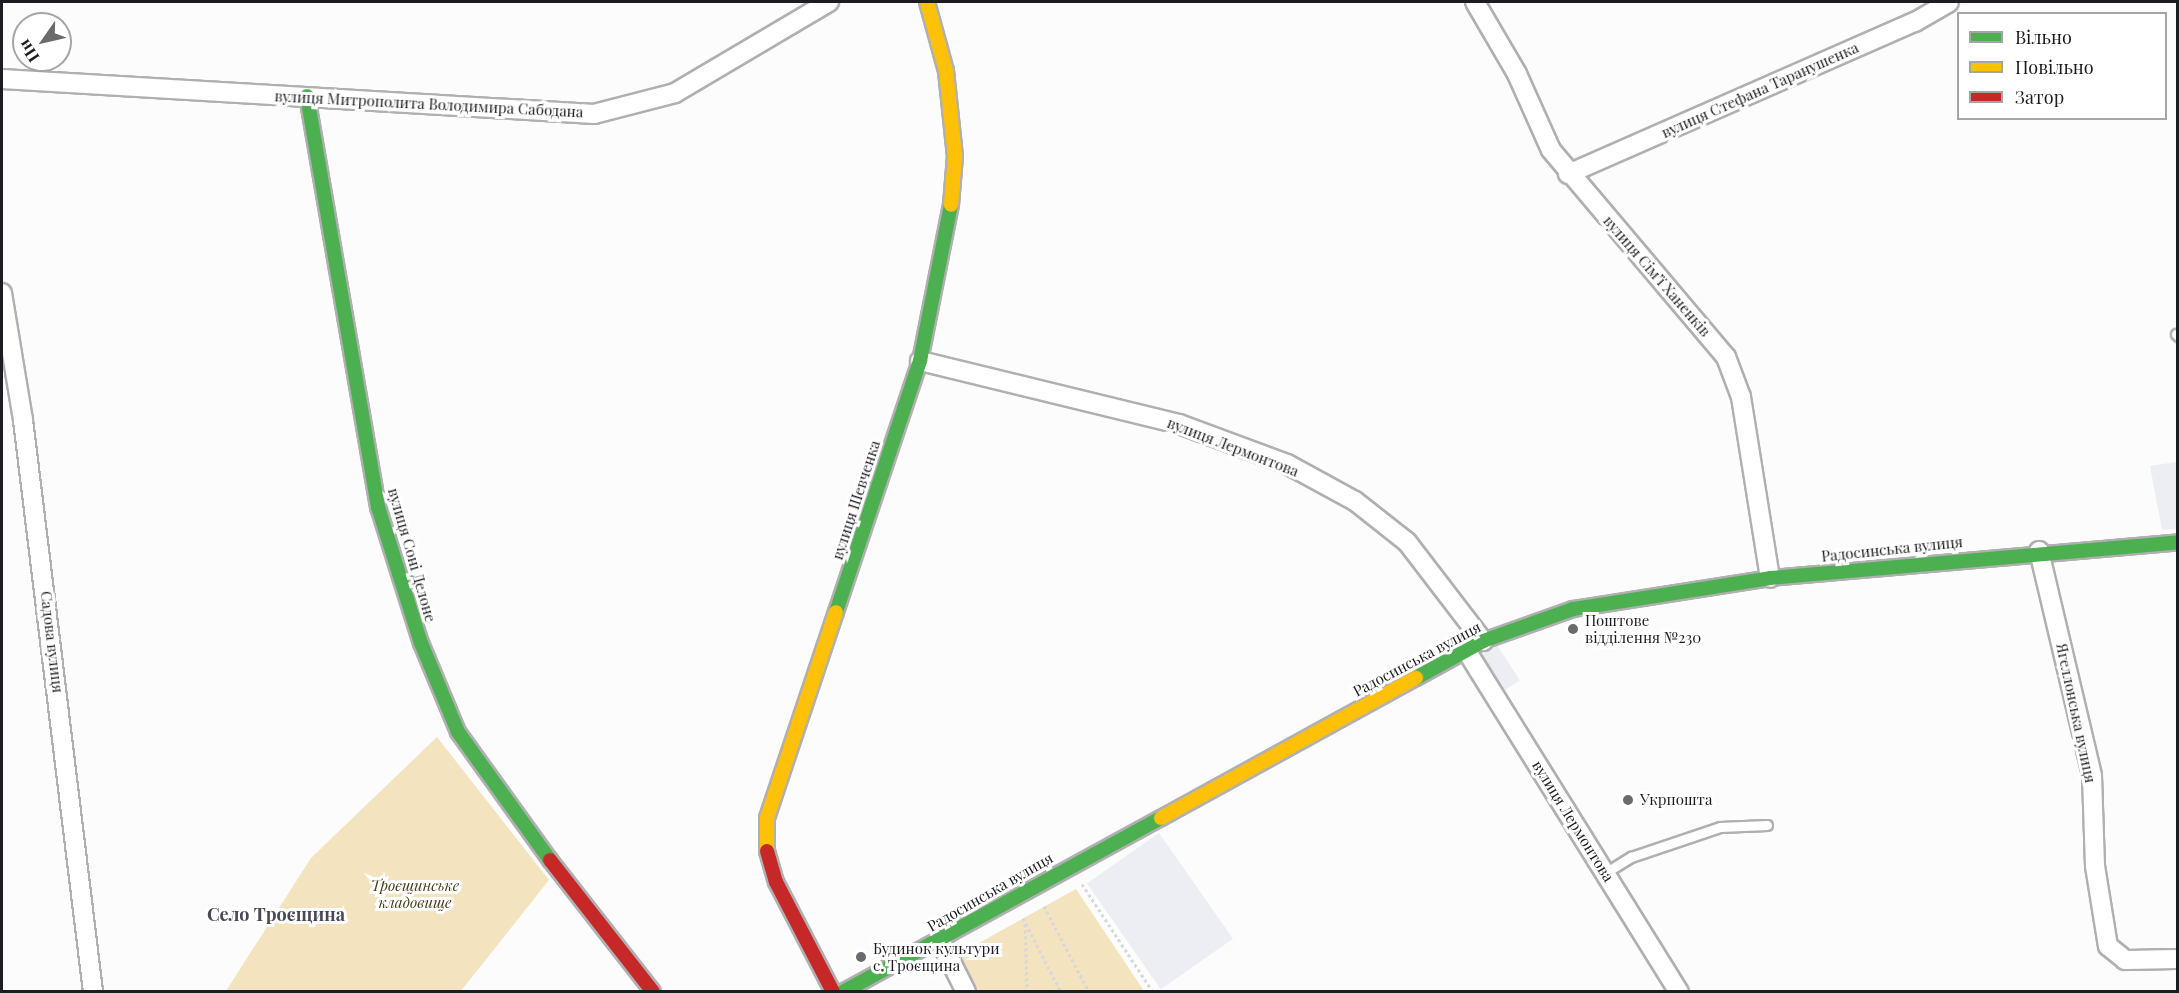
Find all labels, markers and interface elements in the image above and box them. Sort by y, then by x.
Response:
north arrow [12,12,72,72]
legend [1957,12,2167,120]
text: Вільно [2015,25,2072,49]
text: Пн [13,36,43,67]
street label: вулиця Стефана Таранушенка [1659,38,1861,142]
text: Повільно [2015,55,2094,79]
text: Затор [2015,85,2064,109]
street label: вулиця Митрополита Володимира Сабодана [274,87,584,121]
street label: вулиця Сімʼї Ханенків [1600,212,1714,340]
street label: вулиця Лермонтова [1165,414,1301,480]
street label: вулиця Шевченка [828,438,884,562]
street label: вулиця Соні Делоне [384,486,440,624]
street label: Радосинська вулиця [1820,533,1964,565]
street label: Садова вулиця [37,590,67,694]
place label: Поштове відділення №230 [1585,611,1701,646]
street label: Радосинська вулиця [1350,618,1484,700]
marker: Поштове відділення №230 [1566,622,1580,636]
street label: Ягеллонська вулиця [2052,642,2100,784]
street label: вулиця Лермонтова [1528,757,1618,885]
place label: Укрпошта [1640,791,1712,809]
marker: Укрпошта [1621,793,1635,807]
street label: Радосинська вулиця [924,849,1056,935]
park label: Троєщинське кладовище [371,876,459,911]
district label: Село Троєщина [207,903,345,925]
place label: Будинок культури с. Троєщина [873,939,1000,974]
marker: Будинок культури с. Троєщина [854,950,868,964]

